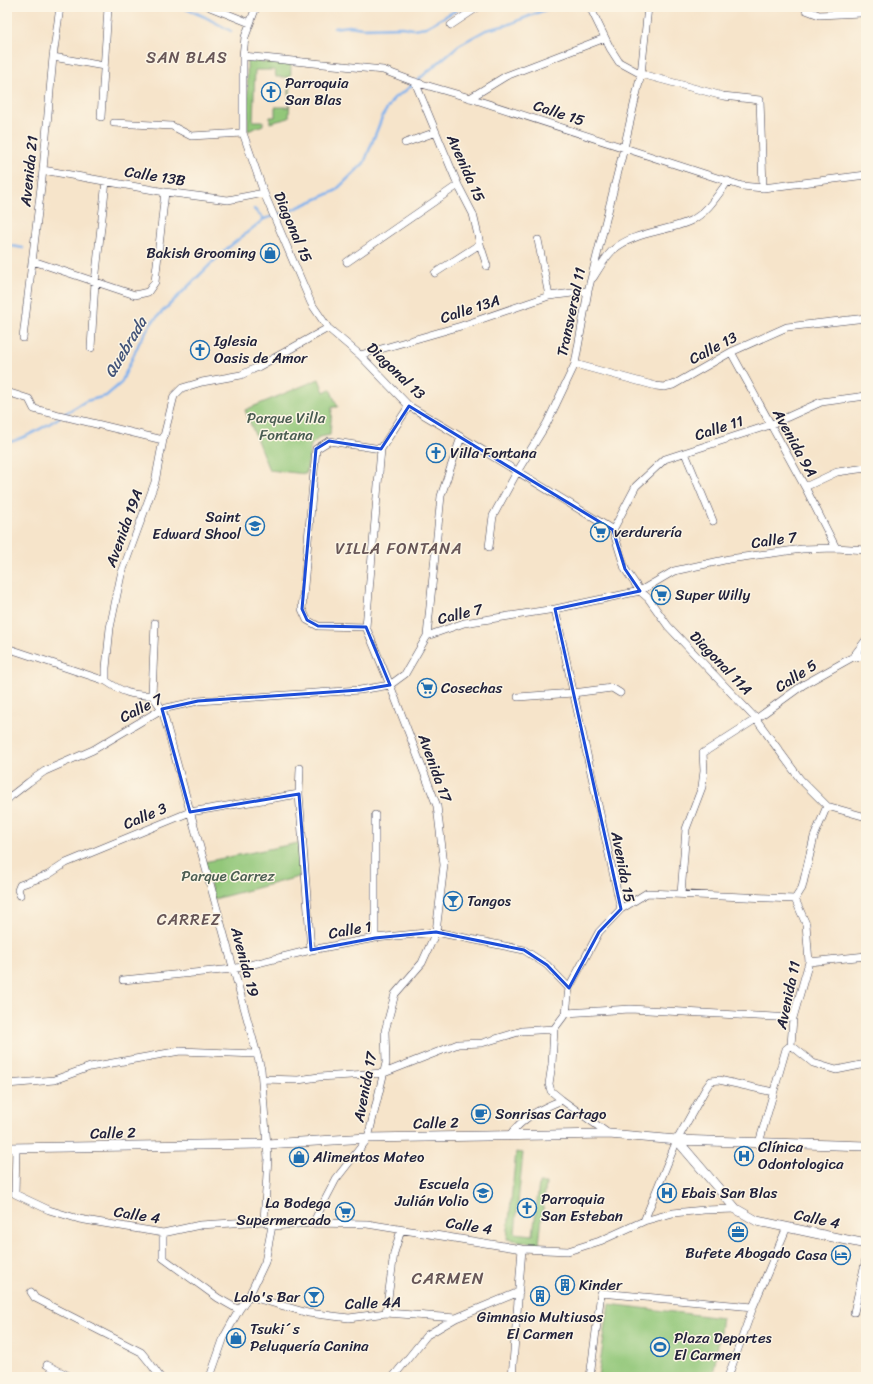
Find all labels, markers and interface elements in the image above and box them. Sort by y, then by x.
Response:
district label: SAN BLAS [146,43,228,72]
place label: Parroquia San Blas [285,70,349,113]
church icon: Parroquia San Blas [260,81,282,103]
street label: Calle 15 [530,93,588,133]
street label: Avenida 15 [439,129,492,206]
street label: Avenida 21 [12,134,46,209]
street label: Calle 13B [123,158,188,194]
street label: Diagonal 15 [266,187,320,267]
place label: Bakish Grooming [146,240,256,266]
shop icon: Bakish Grooming [259,242,281,264]
street label: Transversal 11 [549,265,593,359]
street label: Calle 13A [437,287,503,331]
water label: Quebrada [96,309,156,383]
street label: Calle 13 [684,324,742,372]
place label: Iglesia Oasis de Amor [213,328,308,371]
street label: Diagonal 13 [360,336,432,406]
church icon: Iglesia Oasis de Amor [189,339,211,361]
street label: Avenida 9A [765,403,825,482]
park label: Parque Villa Fontana [247,405,326,448]
street label: Calle 11 [691,408,747,448]
place label: Villa Fontana [450,440,537,466]
church icon: Villa Fontana [425,442,447,464]
street label: Avenida 19A [97,485,150,572]
place label: Saint Edward Shool [152,504,242,547]
school or university icon: Saint Edward Shool [244,515,266,537]
place label: verdurería [614,519,682,545]
supermarket icon: verdurería [589,521,611,543]
street label: Calle 7 [750,524,800,556]
district label: VILLA FONTANA [335,534,463,563]
place label: Super Willy [675,582,751,608]
supermarket icon: Super Willy [650,584,672,606]
street label: Calle 7 [435,596,487,632]
street label: Diagonal 11A [683,624,759,702]
street label: Calle 5 [770,653,822,699]
place label: Cosechas [441,675,502,701]
supermarket icon: Cosechas [416,677,438,699]
street label: Calle 7 [115,685,168,730]
street label: Avenida 17 [410,729,460,807]
street label: Calle 3 [119,795,171,837]
street label: Avenida 15 [603,828,643,905]
park label: Parque Carrez [181,863,276,889]
place label: Tangos [467,888,512,914]
bar icon: Tangos [442,890,464,912]
district label: CARREZ [157,905,221,934]
street label: Calle 1 [326,913,374,947]
street label: Avenida 19 [223,923,267,1000]
street label: Avenida 11 [768,959,808,1032]
street label: Avenida 17 [345,1048,385,1125]
place label: Sonrisas Cartago [495,1101,607,1127]
cafe icon: Sonrisas Cartago [470,1103,492,1125]
street label: Calle 2 [413,1110,459,1136]
street label: Calle 2 [90,1120,136,1146]
place label: Clínica Odontologica [758,1134,844,1177]
place label: Alimentos Mateo [312,1144,425,1170]
hospital icon: Clínica Odontologica [733,1145,755,1167]
shop icon: Alimentos Mateo [288,1146,310,1168]
place label: Escuela Julián Volio [394,1171,469,1214]
place label: Ebais San Blas [681,1180,777,1206]
school or university icon: Escuela Julián Volio [472,1182,494,1204]
hospital icon: Ebais San Blas [656,1182,678,1204]
place label: Parroquia San Esteban [541,1186,623,1229]
place label: La Bodega Supermercado [236,1190,331,1233]
church icon: Parroquia San Esteban [516,1197,538,1219]
street label: Calle 4 [112,1199,162,1231]
supermarket icon: La Bodega Supermercado [334,1201,356,1223]
street label: Calle 4 [792,1201,842,1237]
street label: Calle 4 [444,1210,494,1242]
office icon: Bufete Abogado [727,1221,749,1243]
place label: Bufete Abogado [685,1240,791,1266]
place label: Casa [796,1242,827,1268]
hotel icon: Casa [830,1244,852,1266]
district label: CARMEN [411,1263,485,1293]
place label: Kinder [579,1272,623,1298]
building icon: Kinder [554,1274,576,1296]
place label: Lalo's Bar [234,1284,301,1310]
building icon: Gimnasio Multiusos El Carmen [529,1285,551,1307]
bar icon: Lalo's Bar [303,1286,325,1308]
street label: Calle 4A [344,1289,402,1317]
place label: Gimnasio Multiusos El Carmen [477,1304,603,1347]
place label: Tsuki´s Peluquería Canina [250,1316,369,1359]
place label: Plaza Deportes El Carmen [674,1325,773,1368]
shop icon: Tsuki´s Peluquería Canina [225,1327,247,1349]
sports icon: Plaza Deportes El Carmen [649,1336,671,1358]

